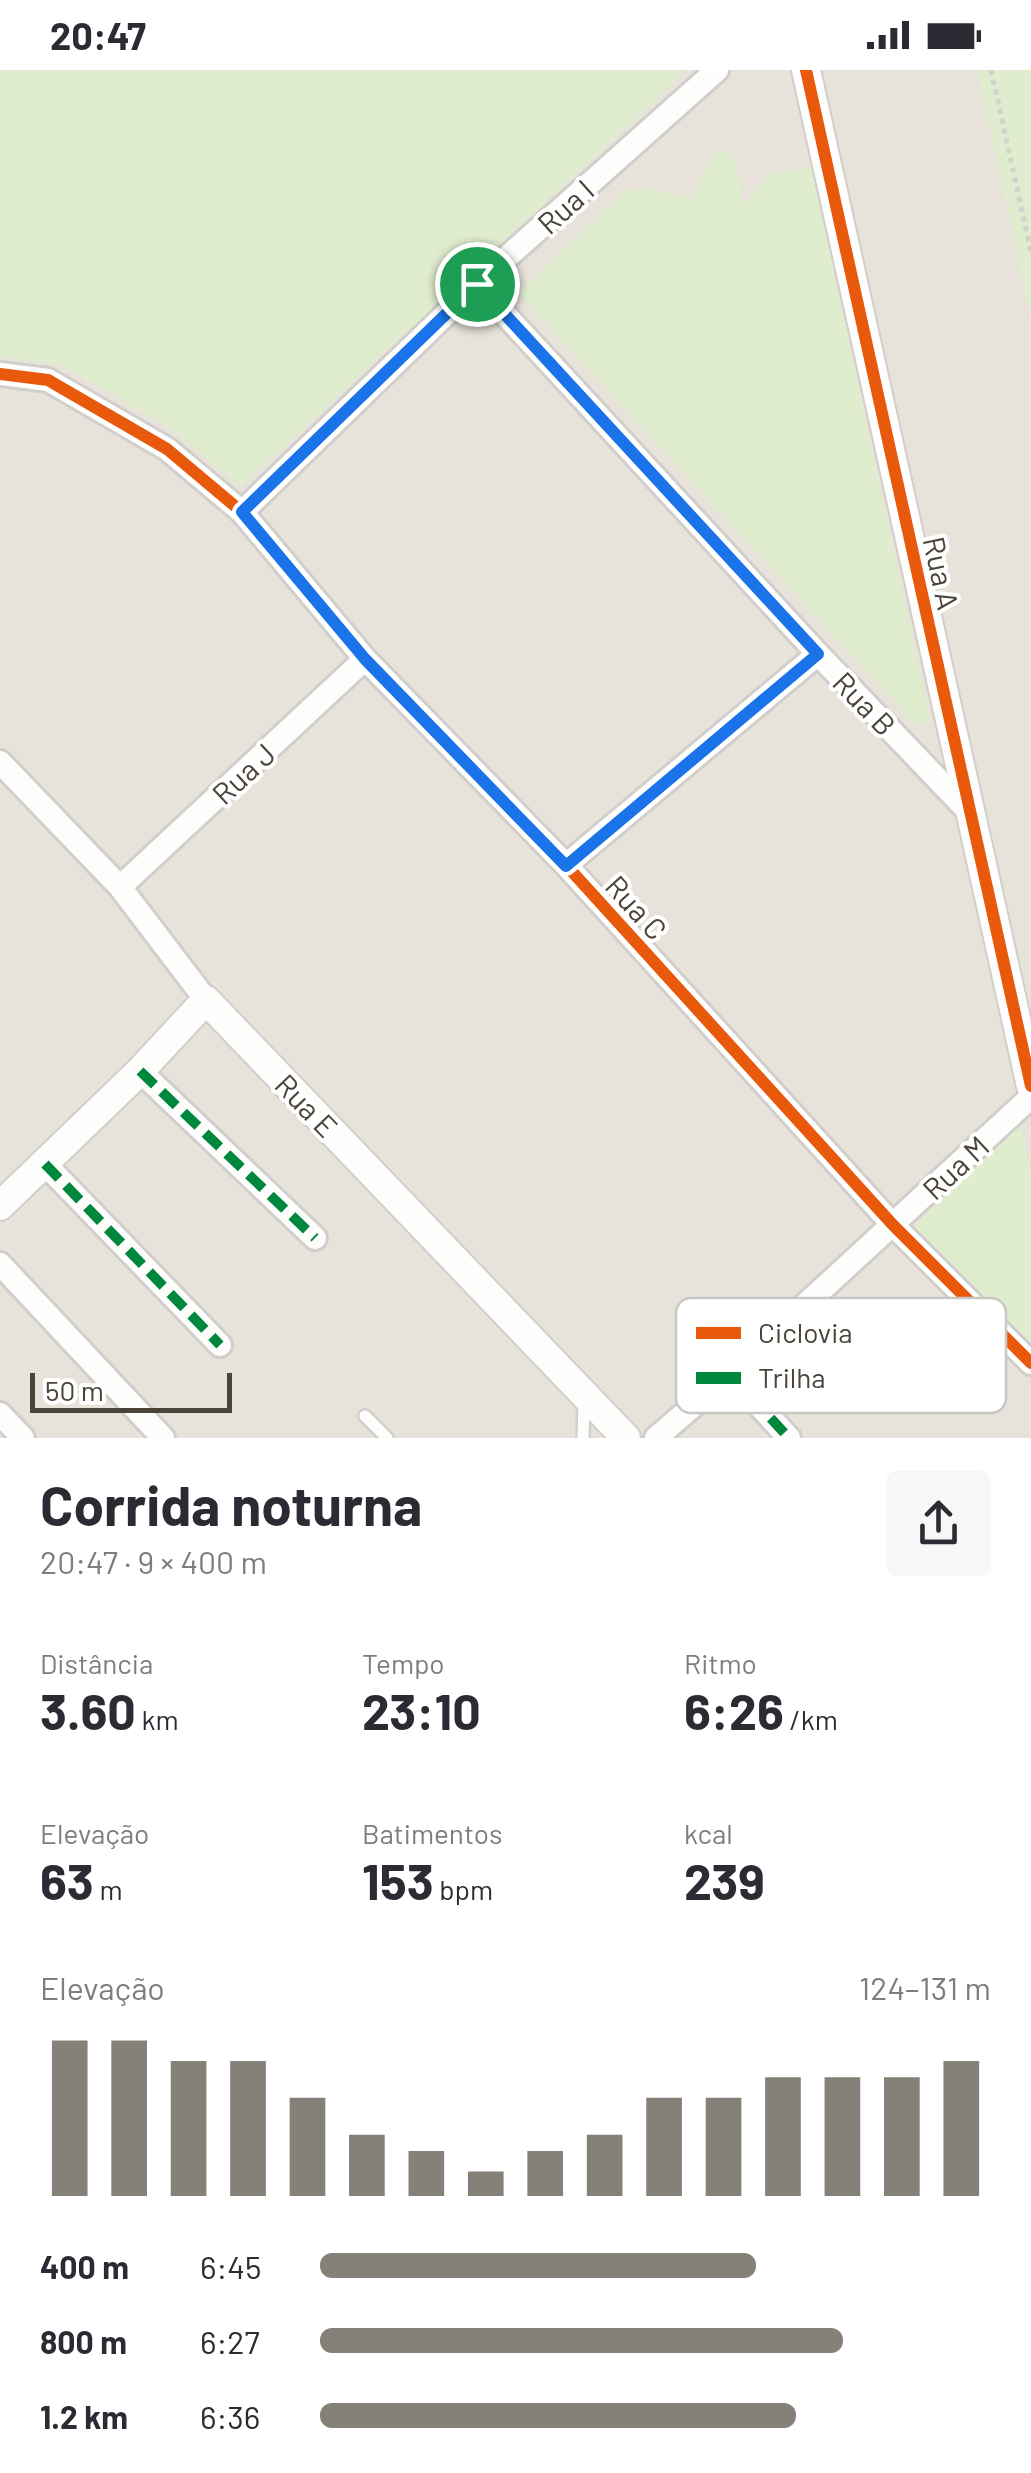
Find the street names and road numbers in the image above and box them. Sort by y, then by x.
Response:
street label: Rua I [529,171,601,241]
street label: Rua A [917,533,967,613]
street label: Rua B [826,664,904,742]
street label: Rua J [204,735,282,811]
street label: Rua C [599,867,675,947]
street label: Rua E [268,1066,346,1144]
street label: Rua M [914,1127,996,1207]

